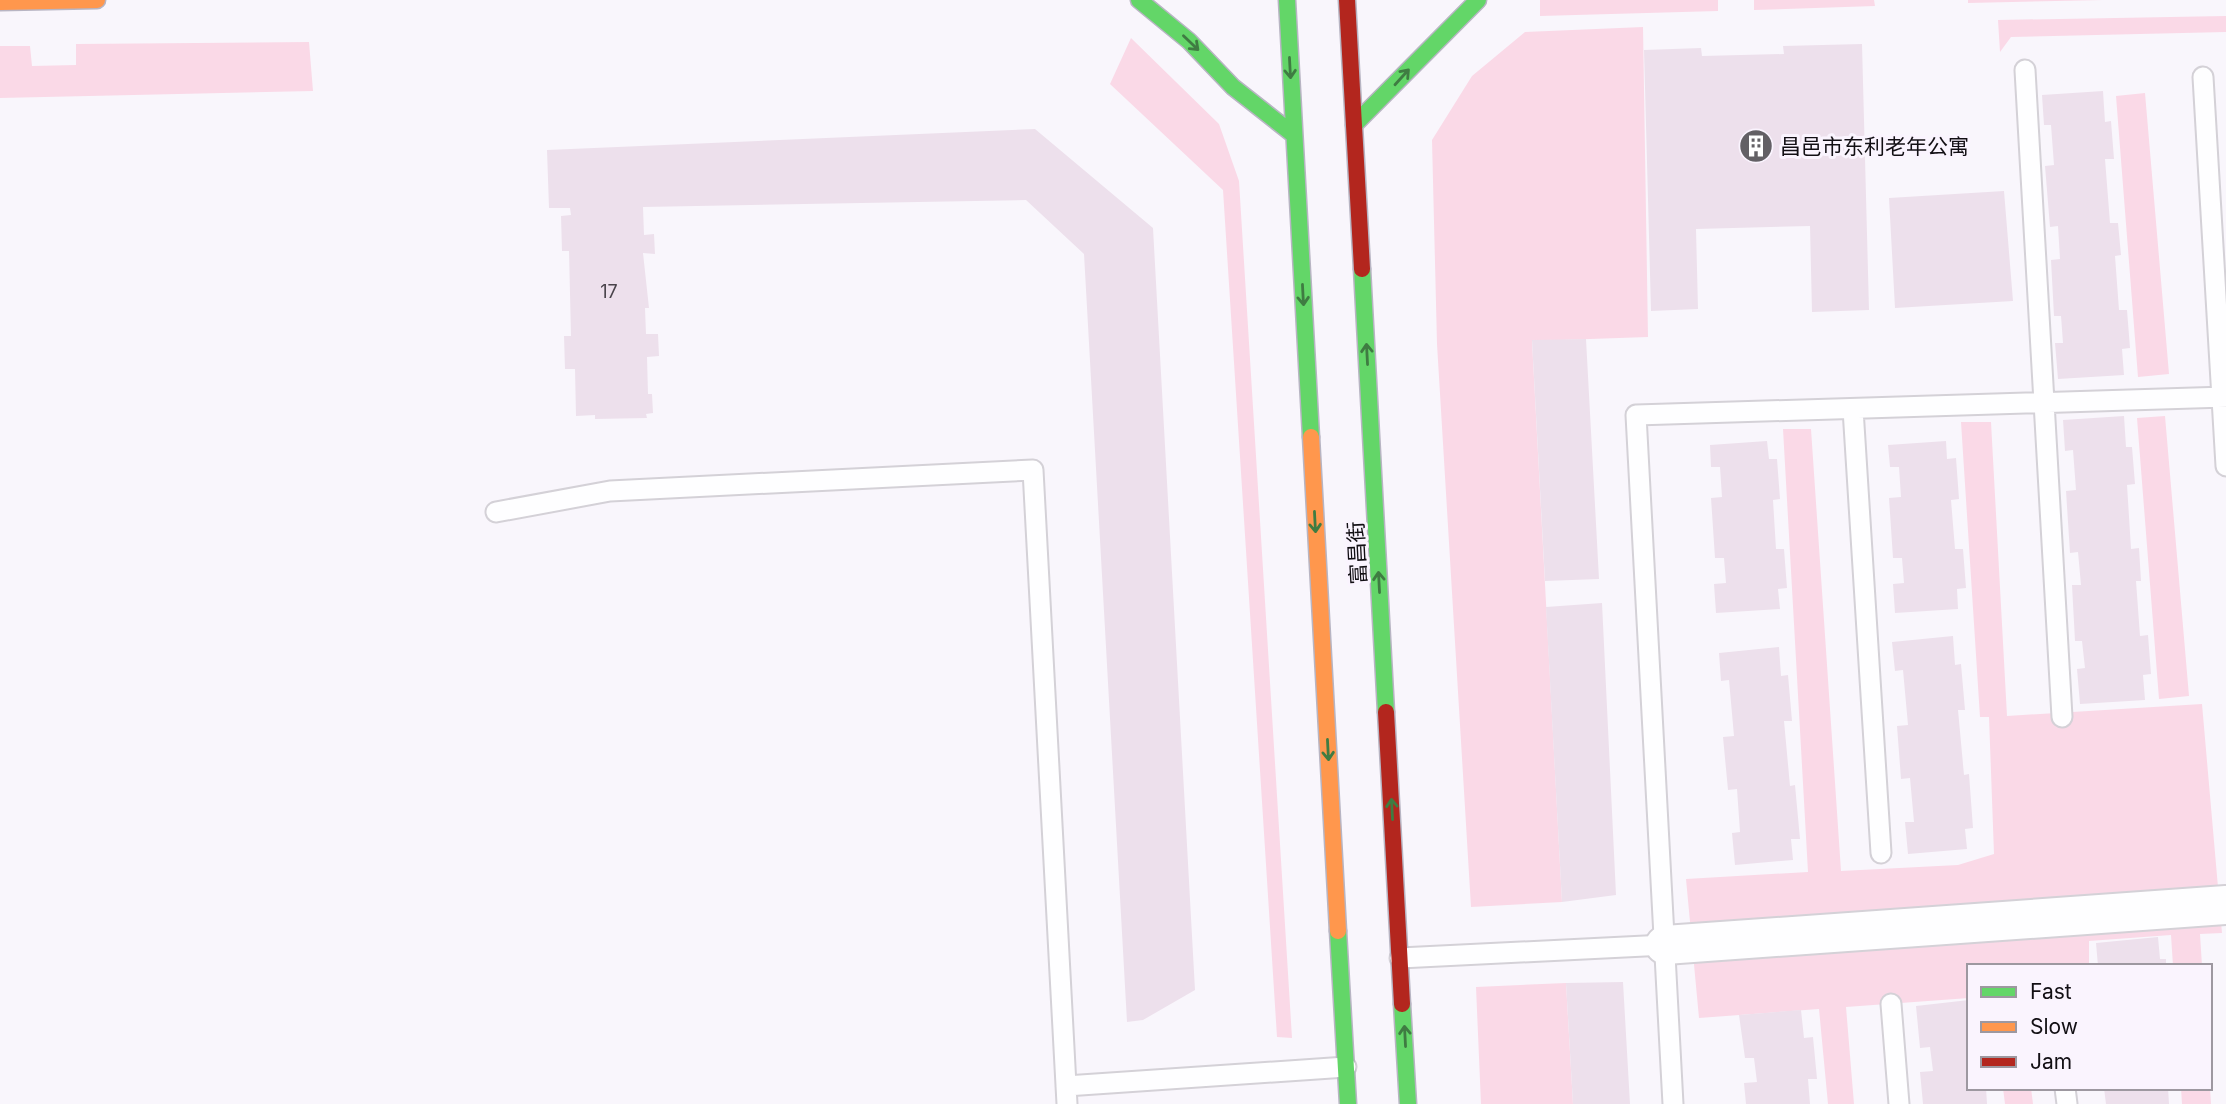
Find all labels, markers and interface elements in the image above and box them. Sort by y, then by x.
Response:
one-way arrow [1182,35,1199,52]
one-way arrow [1284,56,1297,79]
one-way arrow [1394,69,1411,86]
building icon: 昌邑市东利老年公寓 [1737,127,1775,165]
place label: 昌邑市东利老年公寓 [1780,134,1969,159]
house number: 17 [600,281,618,302]
one-way arrow [1297,284,1310,306]
one-way arrow [1360,343,1373,366]
one-way arrow [1309,511,1322,534]
street label: 富昌街 [1343,521,1371,585]
one-way arrow [1373,570,1386,593]
one-way arrow [1322,738,1335,760]
one-way arrow [1385,798,1398,820]
legend [1967,964,2212,1090]
text: Fast [2030,979,2072,1004]
text: Slow [2030,1014,2078,1039]
one-way arrow [1398,1025,1411,1048]
text: Jam [2030,1049,2072,1074]

